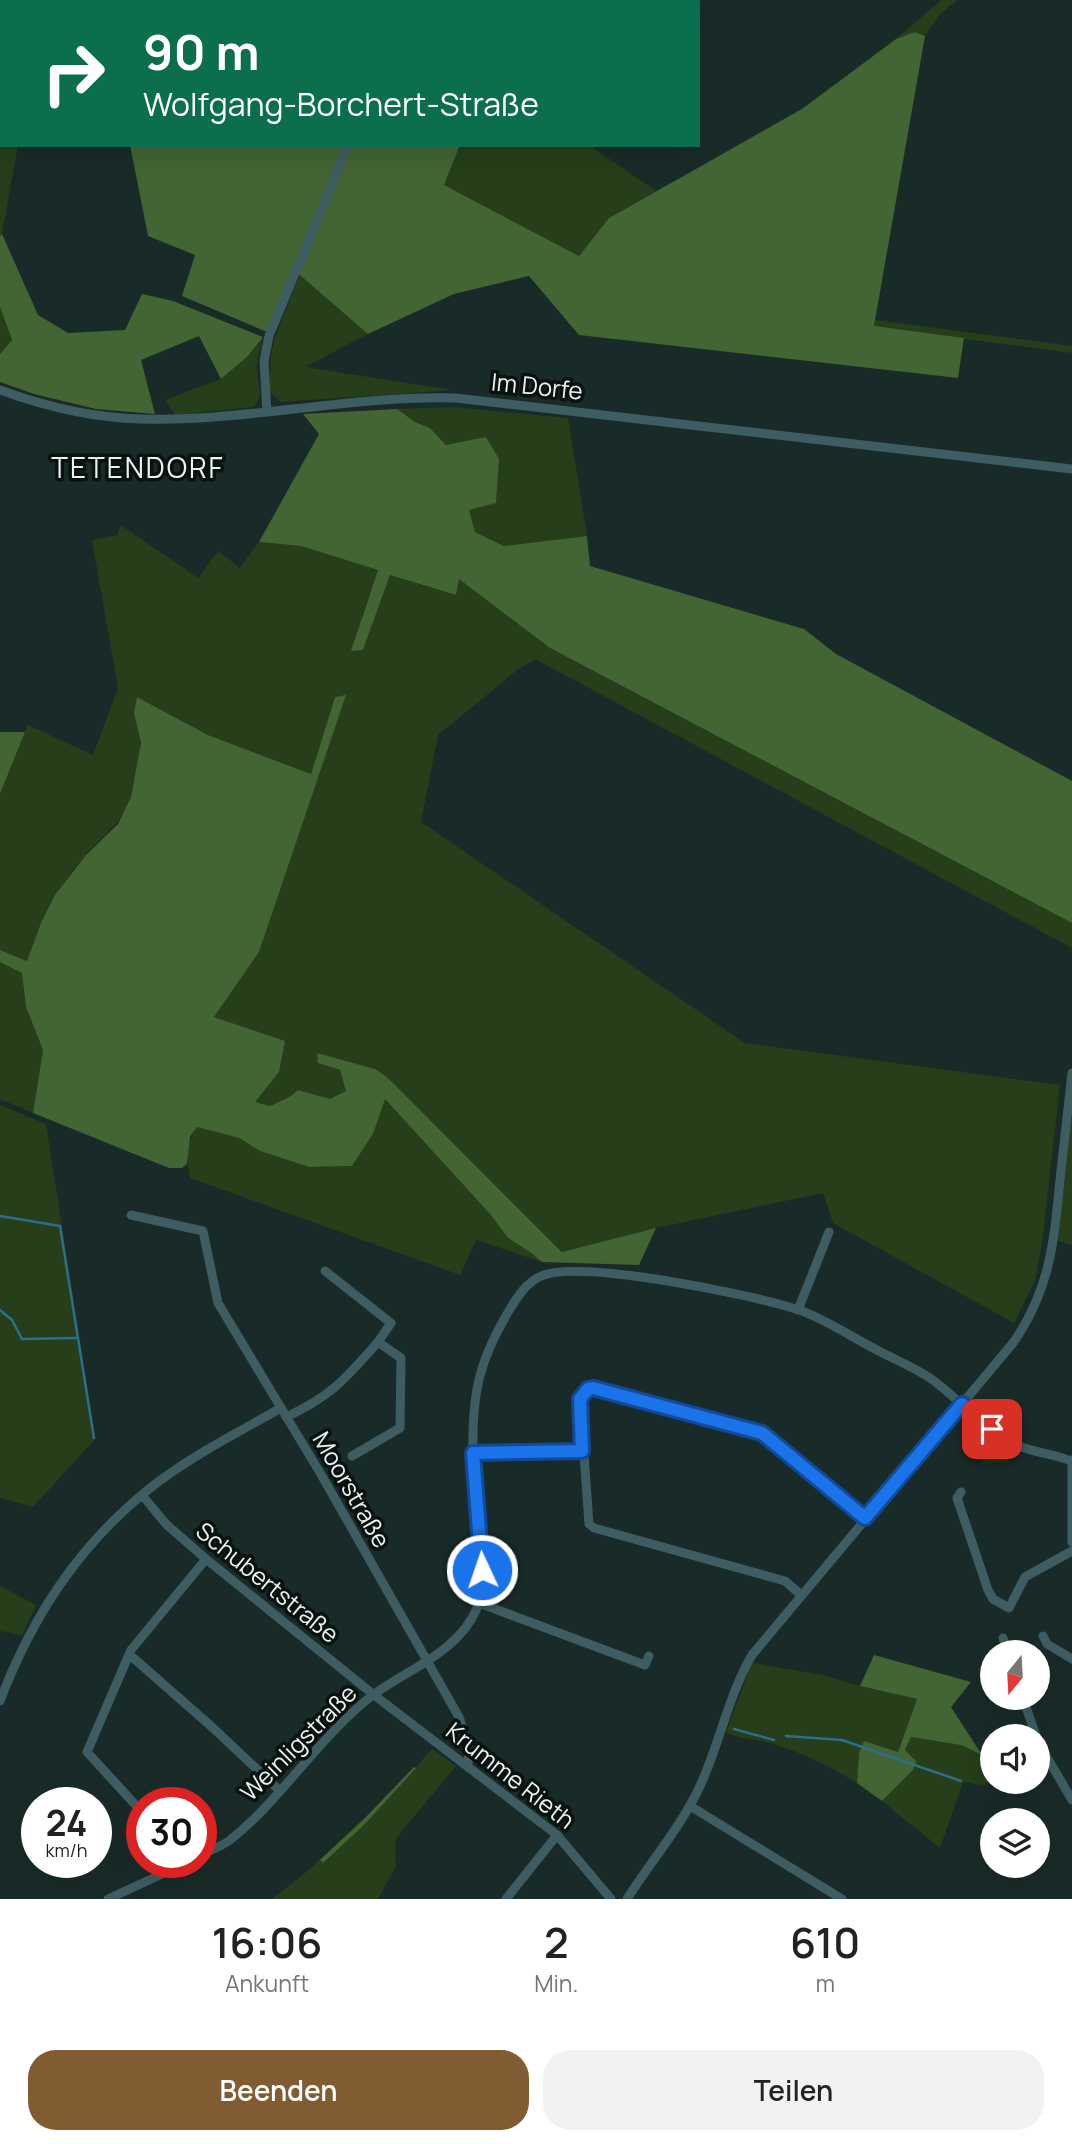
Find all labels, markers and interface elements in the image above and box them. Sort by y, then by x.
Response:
text: 90 m [143,18,260,85]
icon: right [28,28,119,119]
text: Wolfgang-Borchert-Straße [143,82,539,126]
street label: Im Dorfe [490,364,585,407]
district label: TETENDORF [51,448,225,486]
pin [962,1399,1022,1459]
icon: arrive [973,1410,1011,1448]
street label: Moorstraße [306,1425,399,1553]
street label: Schubertstraße [189,1514,346,1650]
position arrow [445,1533,519,1607]
north arrow [980,1640,1050,1710]
map controls [980,1640,1050,1878]
street label: Weinligstraße [232,1676,364,1808]
street label: Krumme Rieth [440,1714,582,1836]
button: sound [980,1724,1050,1794]
speed limit sign: 30 [126,1787,217,1878]
text: 24 [46,1799,87,1847]
button: layers [980,1808,1050,1878]
text: km/h [46,1838,87,1862]
text: 16:06 [212,1913,322,1971]
text: 2 [544,1913,569,1971]
text: 610 [790,1913,860,1971]
text: Ankunft [225,1967,309,1999]
text: Min. [534,1967,578,1999]
text: m [815,1967,835,1999]
button: Beenden [28,2050,529,2130]
button: Teilen [543,2050,1044,2130]

